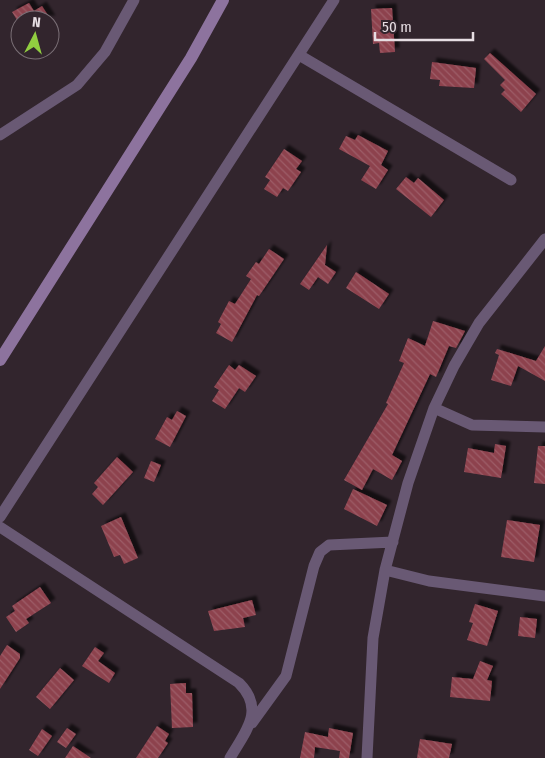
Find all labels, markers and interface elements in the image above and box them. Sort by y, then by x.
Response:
north arrow [10,10,60,60]
scale bar [375,10,472,42]
text: N [31,14,41,31]
text: 50 m [382,18,412,36]

